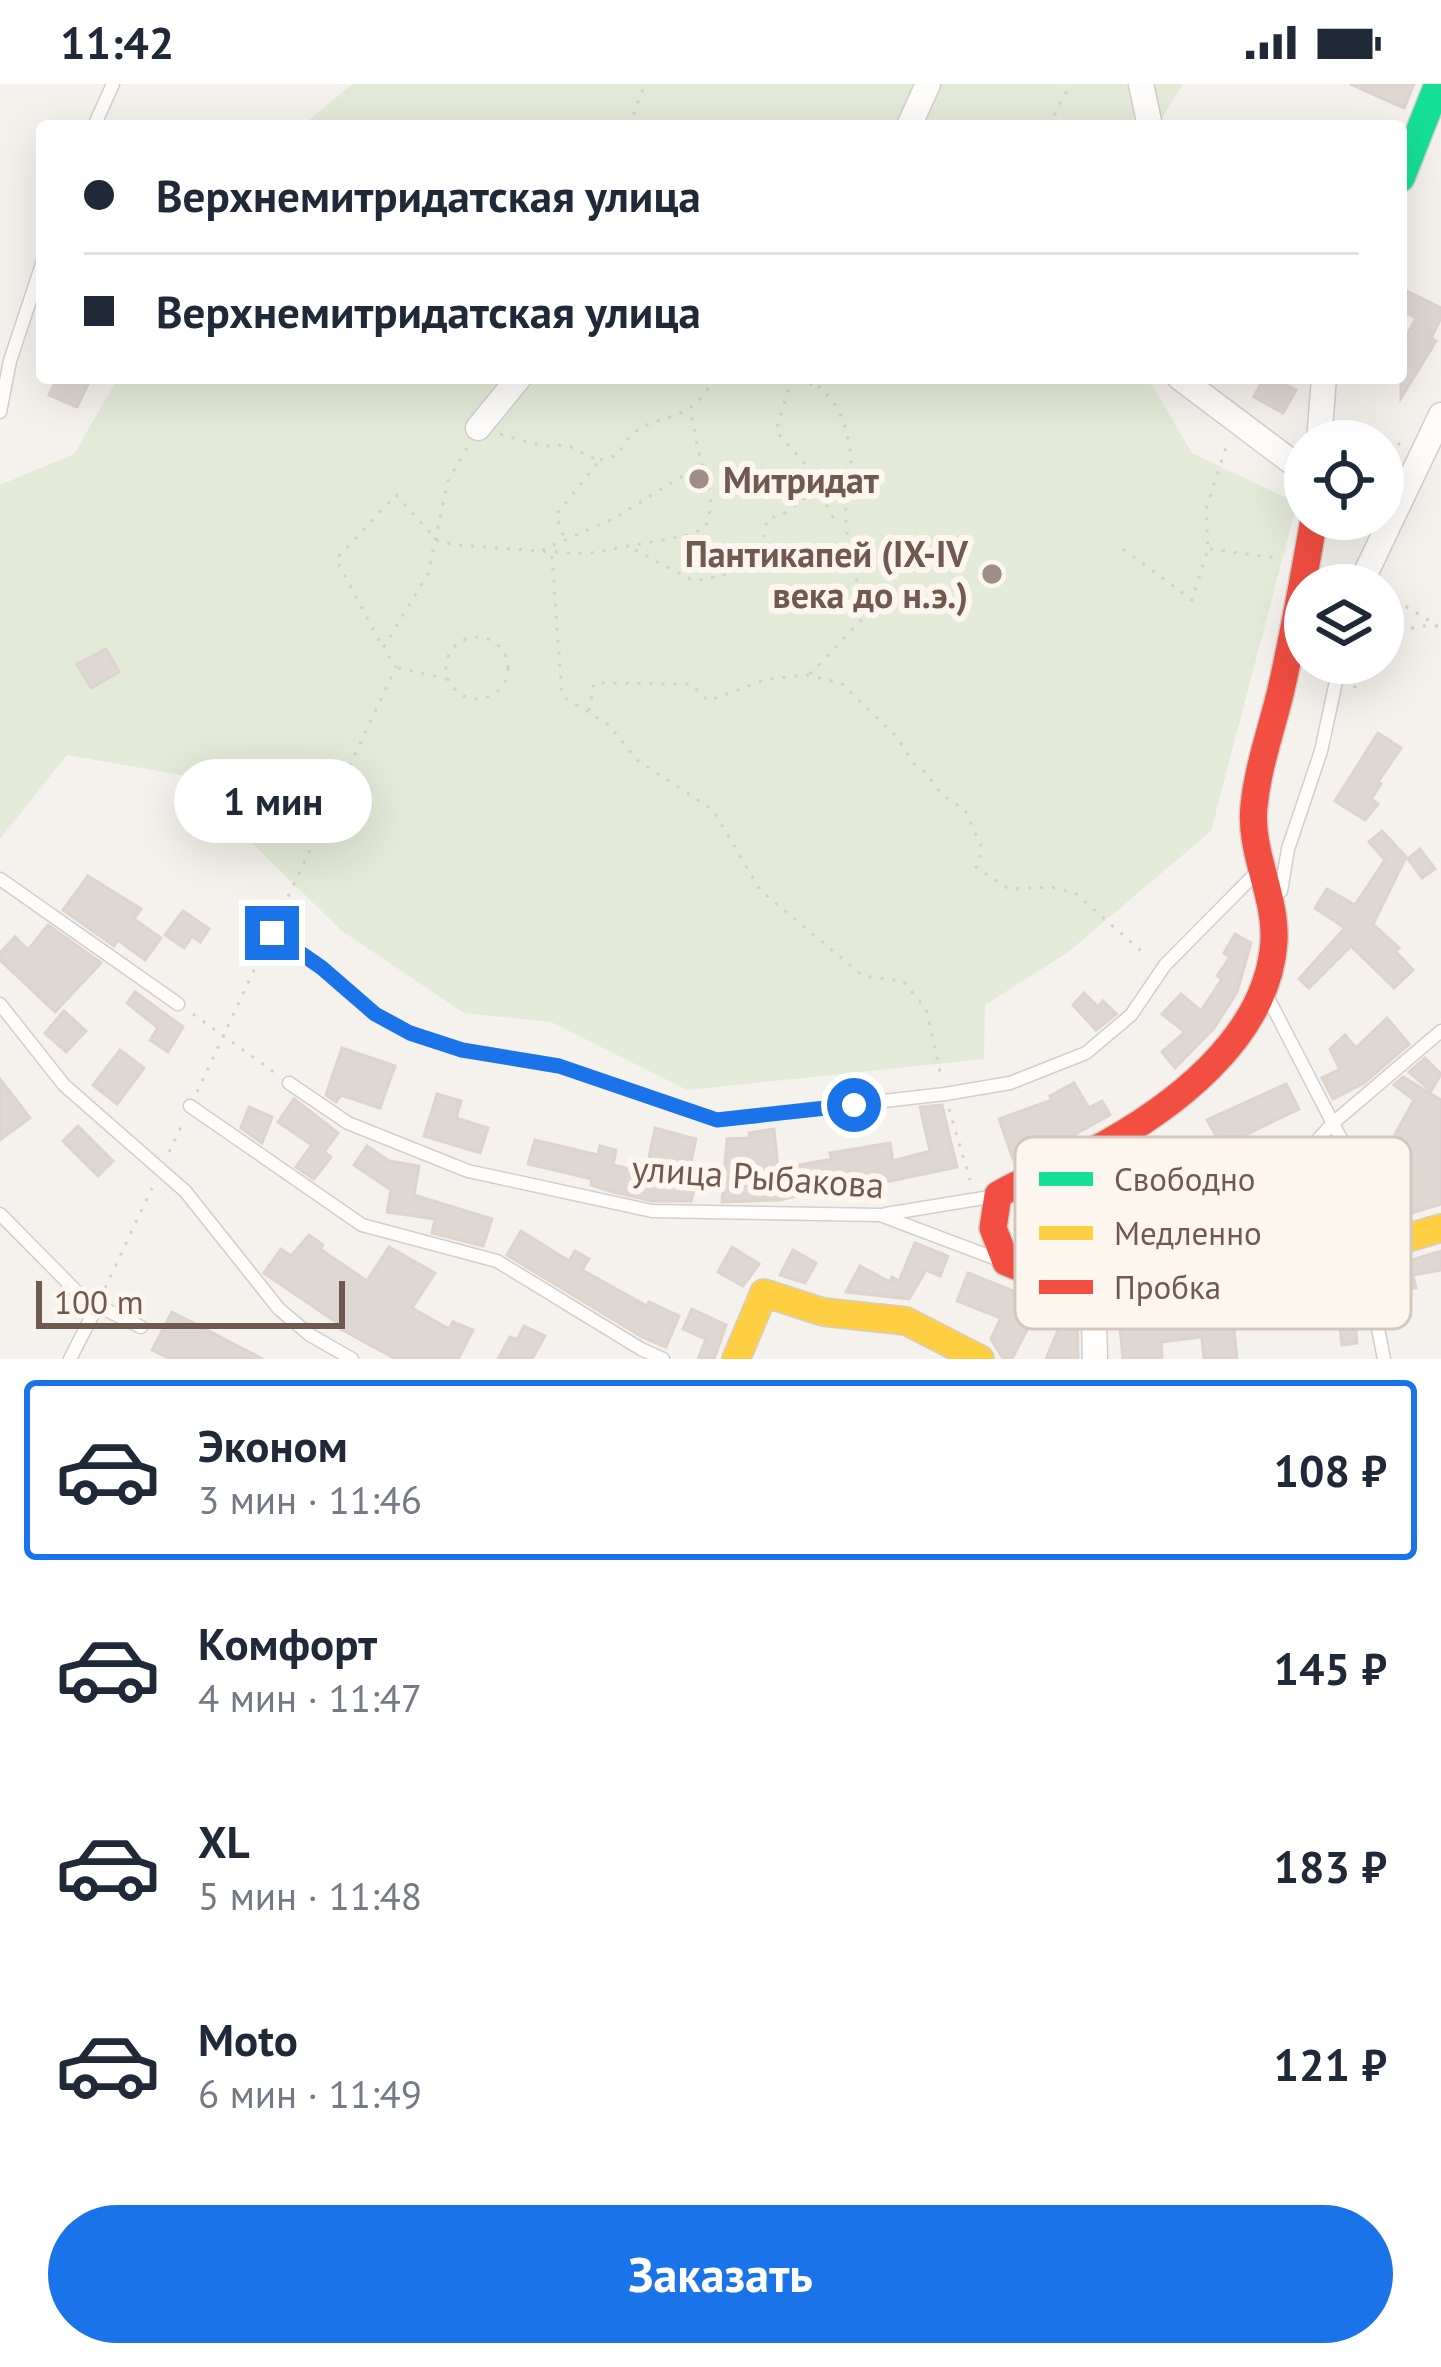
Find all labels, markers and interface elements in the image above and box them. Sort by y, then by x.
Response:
text: 11:42 [60,13,174,71]
text: Верхнемитридатская улица [156,166,701,224]
text: Верхнемитридатская улица [156,282,701,340]
map controls [1284,420,1404,684]
button: locate [1284,420,1404,540]
place label: Митридат [723,456,880,503]
marker: Митридат [686,466,712,492]
place label: Пантикапей (IX-IV века до н.э.) [685,530,968,618]
marker: Пантикапей (IX-IV века до н.э.) [979,561,1005,587]
button: layers [1284,564,1404,684]
callout: 1 мин [173,759,371,843]
text: 1 мин [223,775,323,826]
route end [245,906,299,960]
route start [827,1078,881,1132]
legend [1015,1137,1411,1329]
street label: улица Рыбакова [630,1144,886,1208]
text: Свободно [1114,1157,1256,1200]
text: Медленно [1114,1211,1262,1254]
text: Пробка [1114,1265,1221,1308]
scale bar [36,1275,345,1328]
text: 100 m [54,1280,144,1323]
icon: car [54,1416,162,1524]
text: Эконом [198,1416,348,1474]
text: 108 ₽ [1274,1441,1387,1499]
text: 3 мин · 11:46 [198,1474,422,1525]
icon: car [54,1614,162,1722]
text: Комфорт [198,1614,377,1672]
text: 145 ₽ [1274,1639,1387,1697]
text: 4 мин · 11:47 [198,1672,422,1723]
icon: car [54,1812,162,1920]
text: XL [198,1812,250,1870]
text: 183 ₽ [1274,1837,1387,1895]
text: 5 мин · 11:48 [198,1870,422,1921]
icon: car [54,2010,162,2118]
text: Moto [198,2010,298,2068]
text: 121 ₽ [1274,2035,1387,2093]
text: 6 мин · 11:49 [198,2068,422,2119]
button: Заказать [48,2205,1393,2343]

